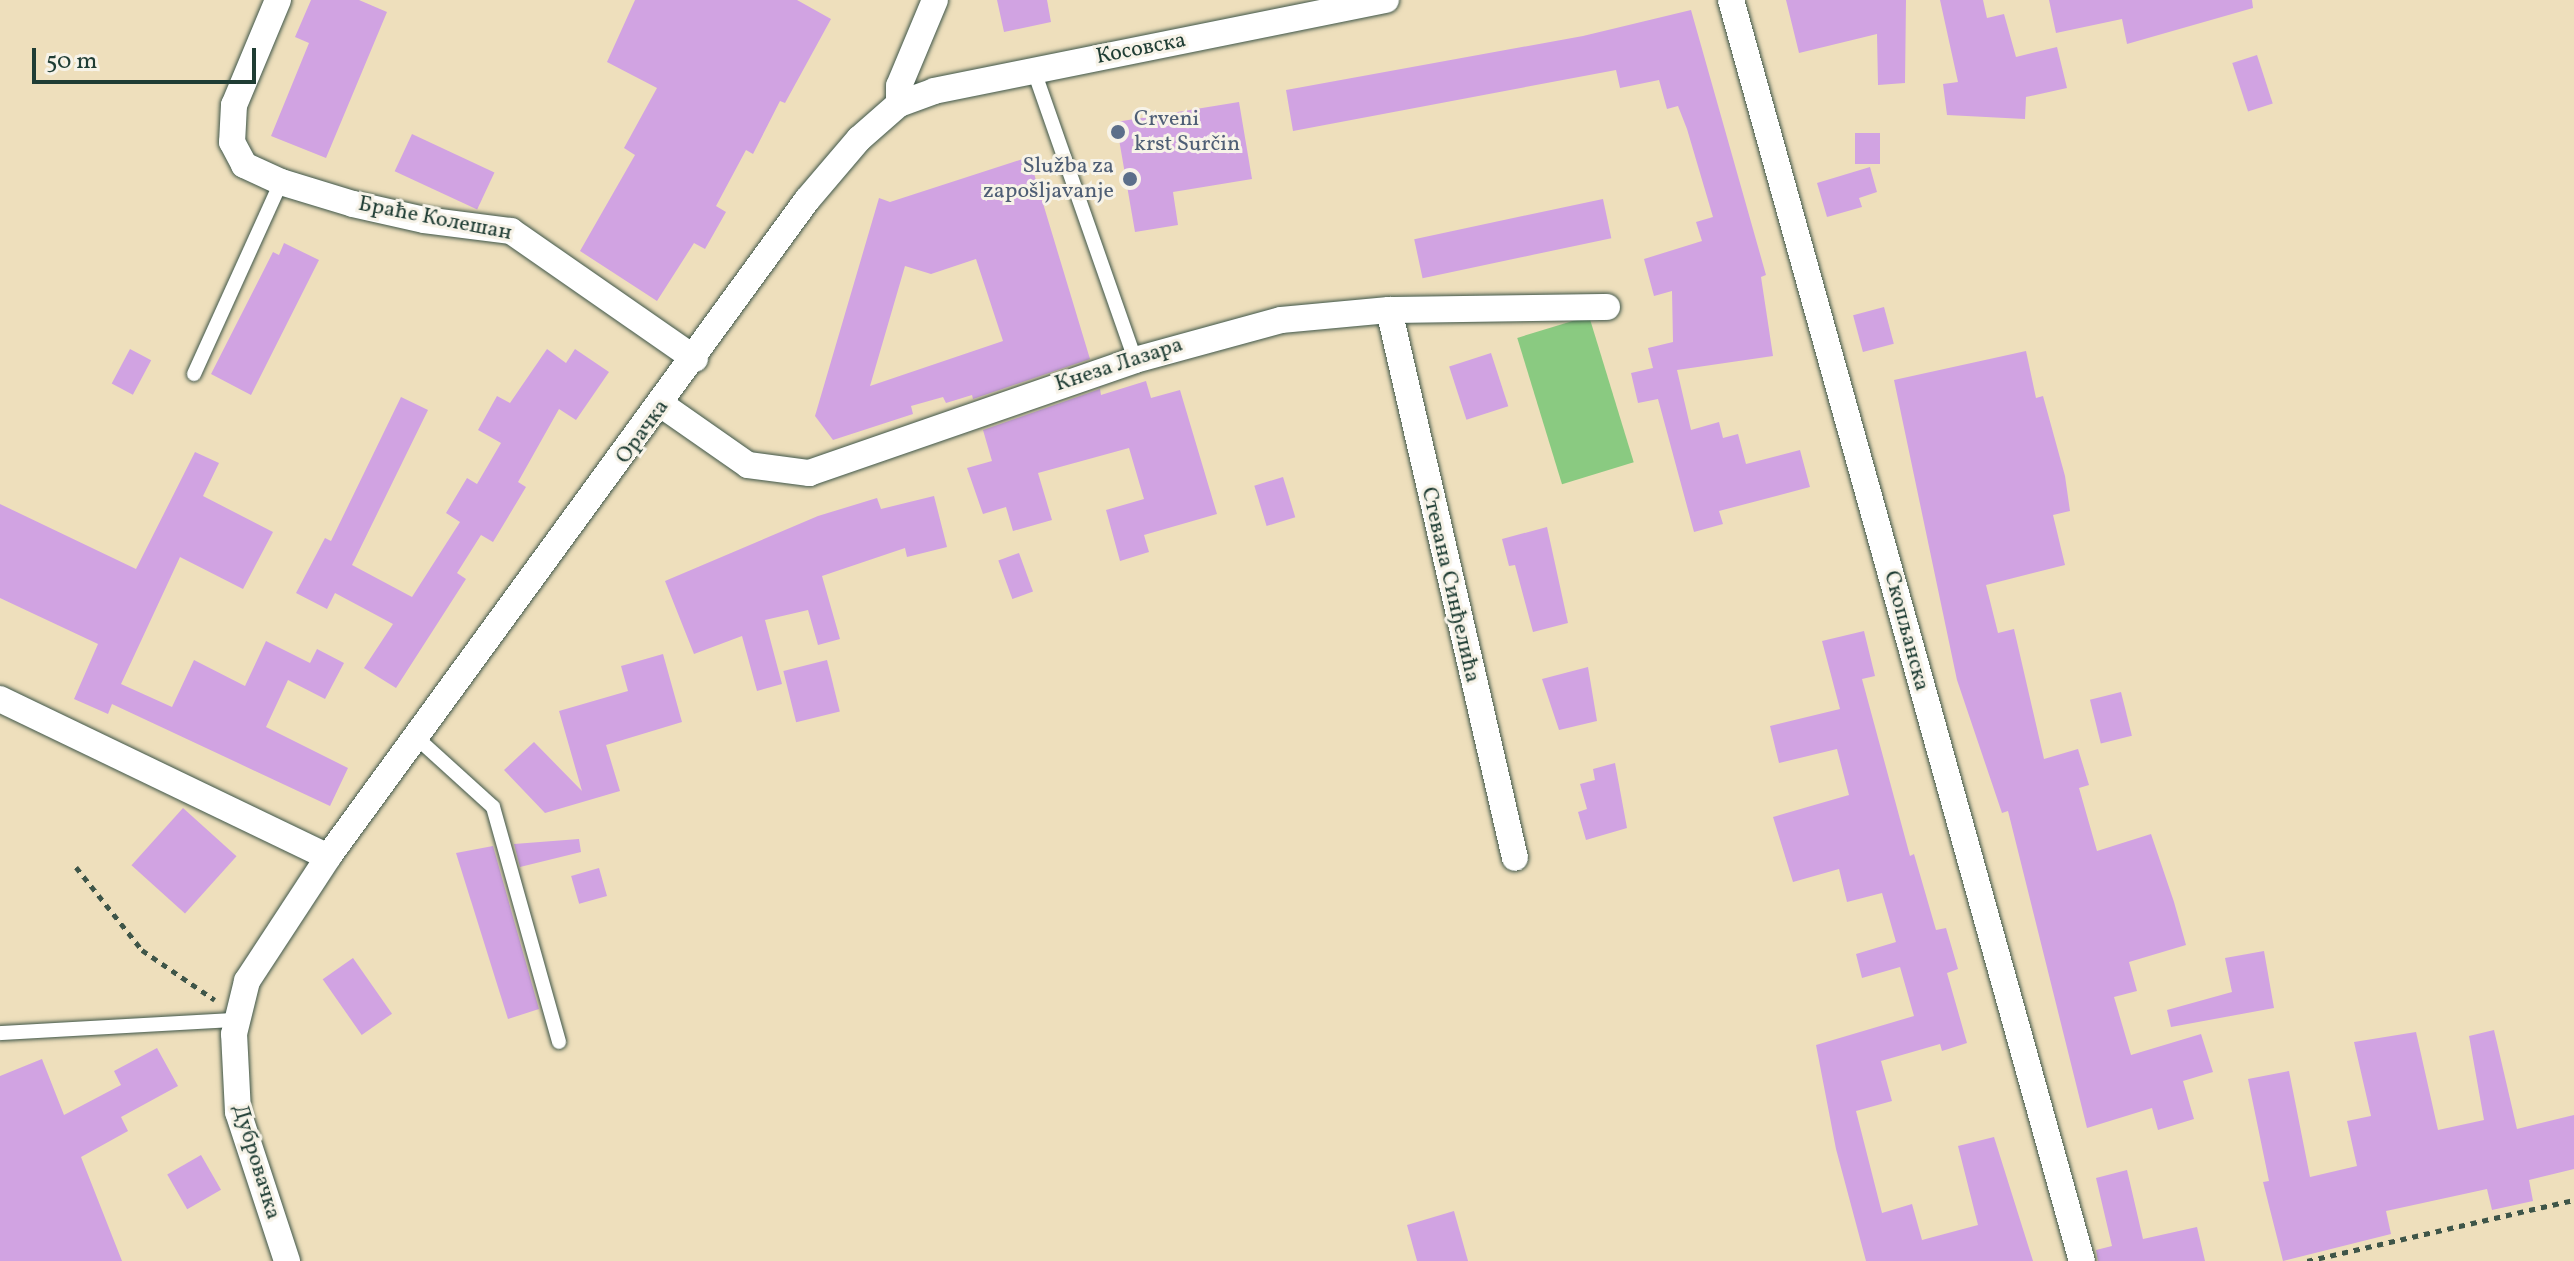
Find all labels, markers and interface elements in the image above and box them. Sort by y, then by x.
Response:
street label: Косовска [1094,27,1188,71]
scale bar [36,32,260,82]
text: 50 m [46,45,98,79]
place label: Crveni krst Surčin [1134,106,1240,158]
marker: Crveni krst Surčin [1109,123,1127,141]
place label: Služba za zapošljavanje [983,153,1114,204]
marker: Služba za zapošljavanje [1121,170,1139,188]
street label: Браће Колешан [356,191,514,247]
street label: Кнеза Лазара [1052,332,1186,398]
street label: Орачка [611,395,675,469]
street label: Стевана Синђелића [1415,485,1485,685]
street label: Скопљанска [1877,568,1935,694]
street label: Дубровачка [226,1101,286,1223]

